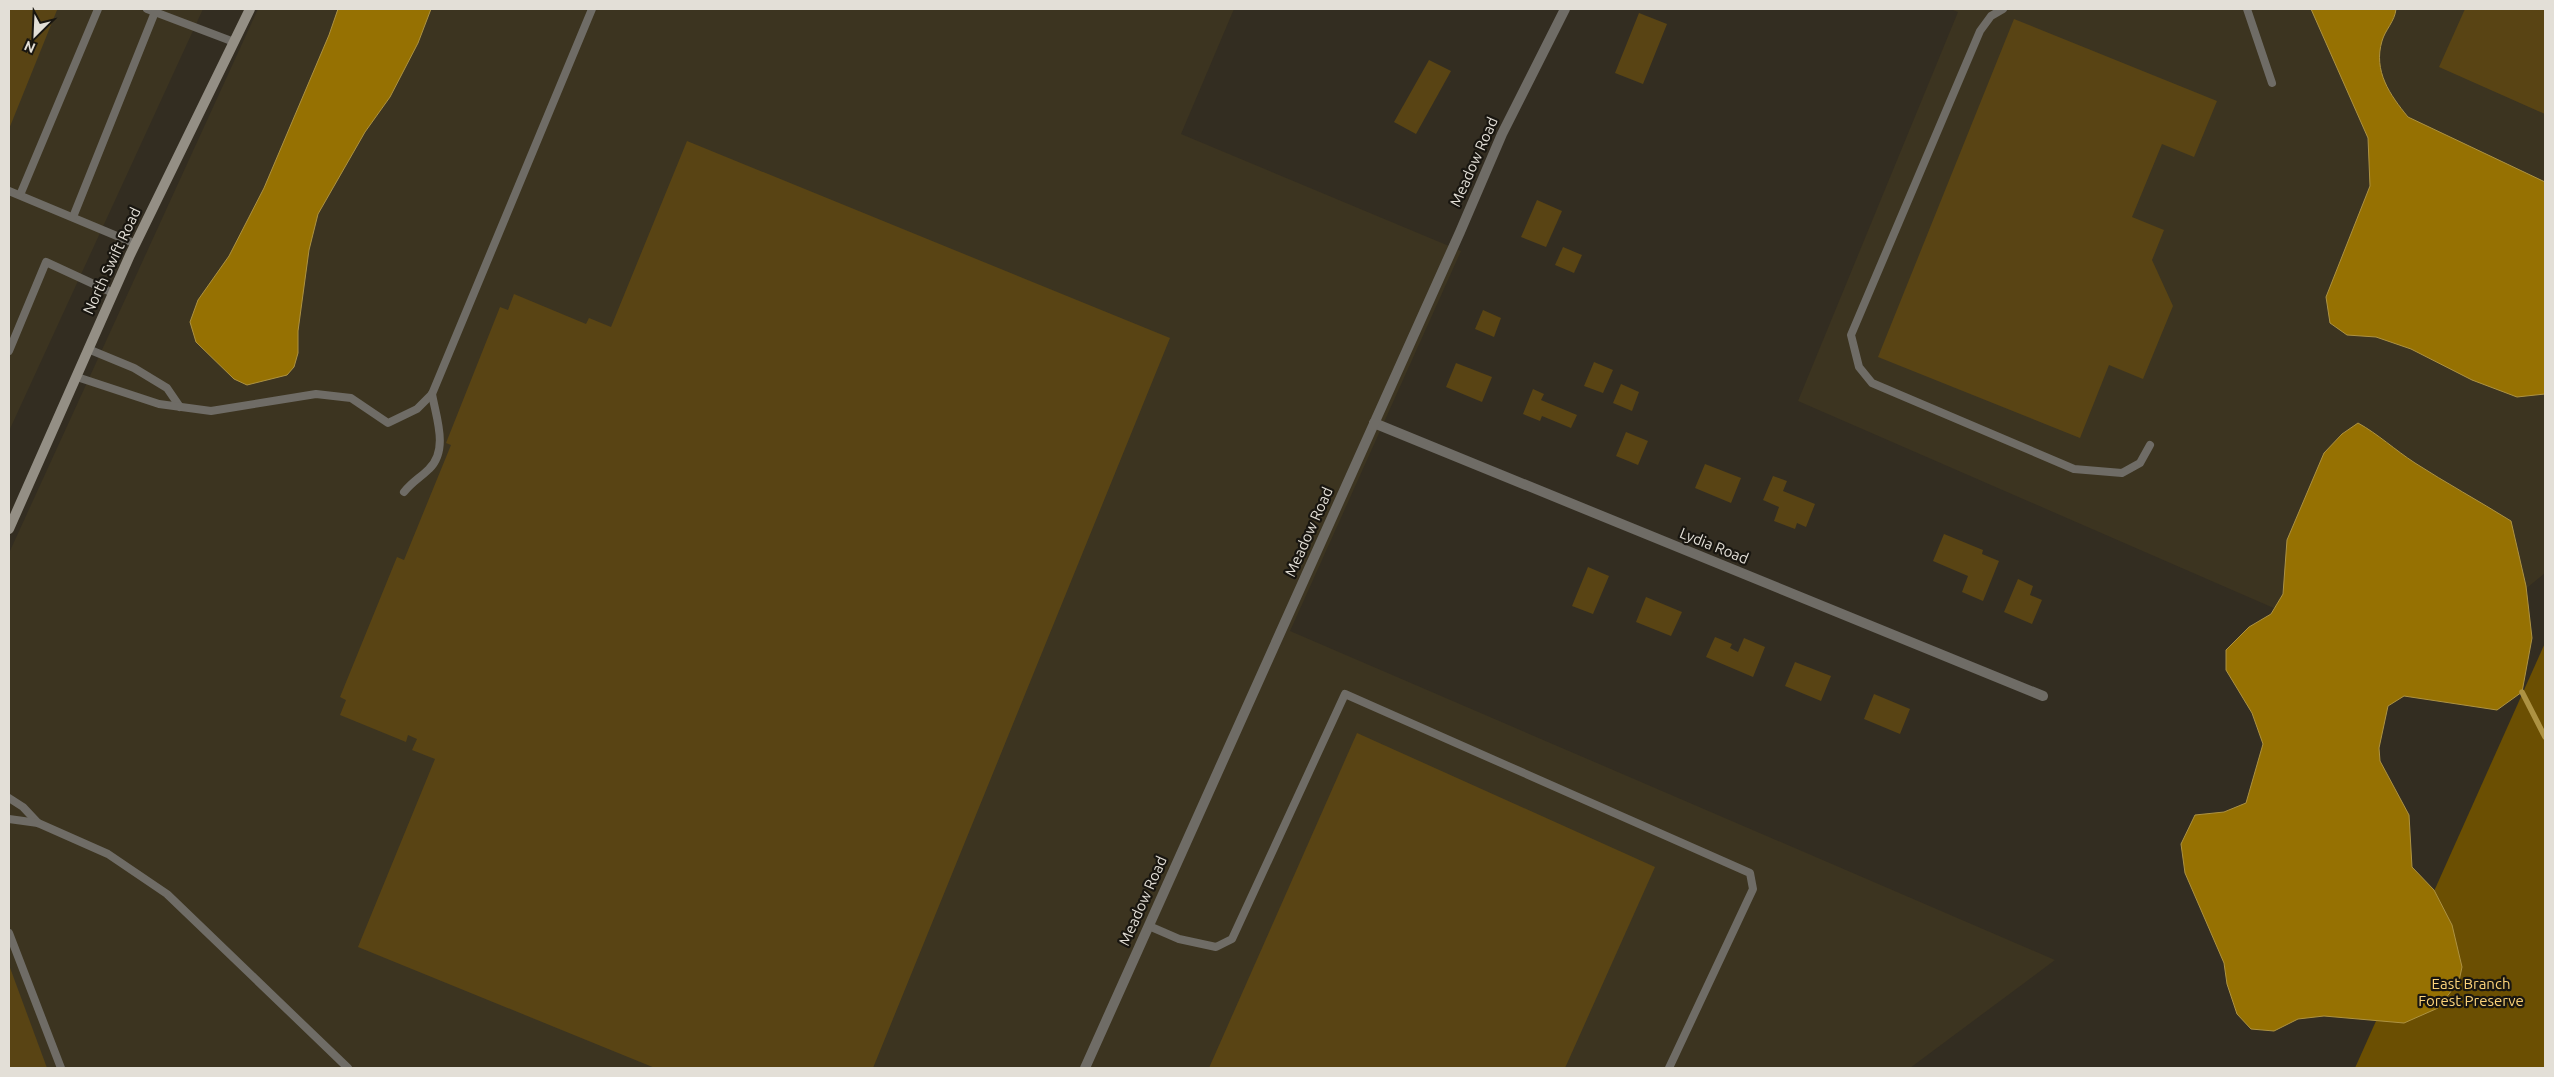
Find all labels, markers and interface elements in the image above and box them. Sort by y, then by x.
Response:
north arrow [10,10,60,60]
text: N [22,37,38,56]
street label: Meadow Road [1446,114,1501,209]
street label: North Swift Road [79,205,144,317]
street label: Meadow Road [1281,484,1336,579]
street label: Lydia Road [1677,524,1751,567]
street label: Meadow Road [1115,853,1170,948]
park label: East Branch Forest Preserve [2418,975,2524,1009]

